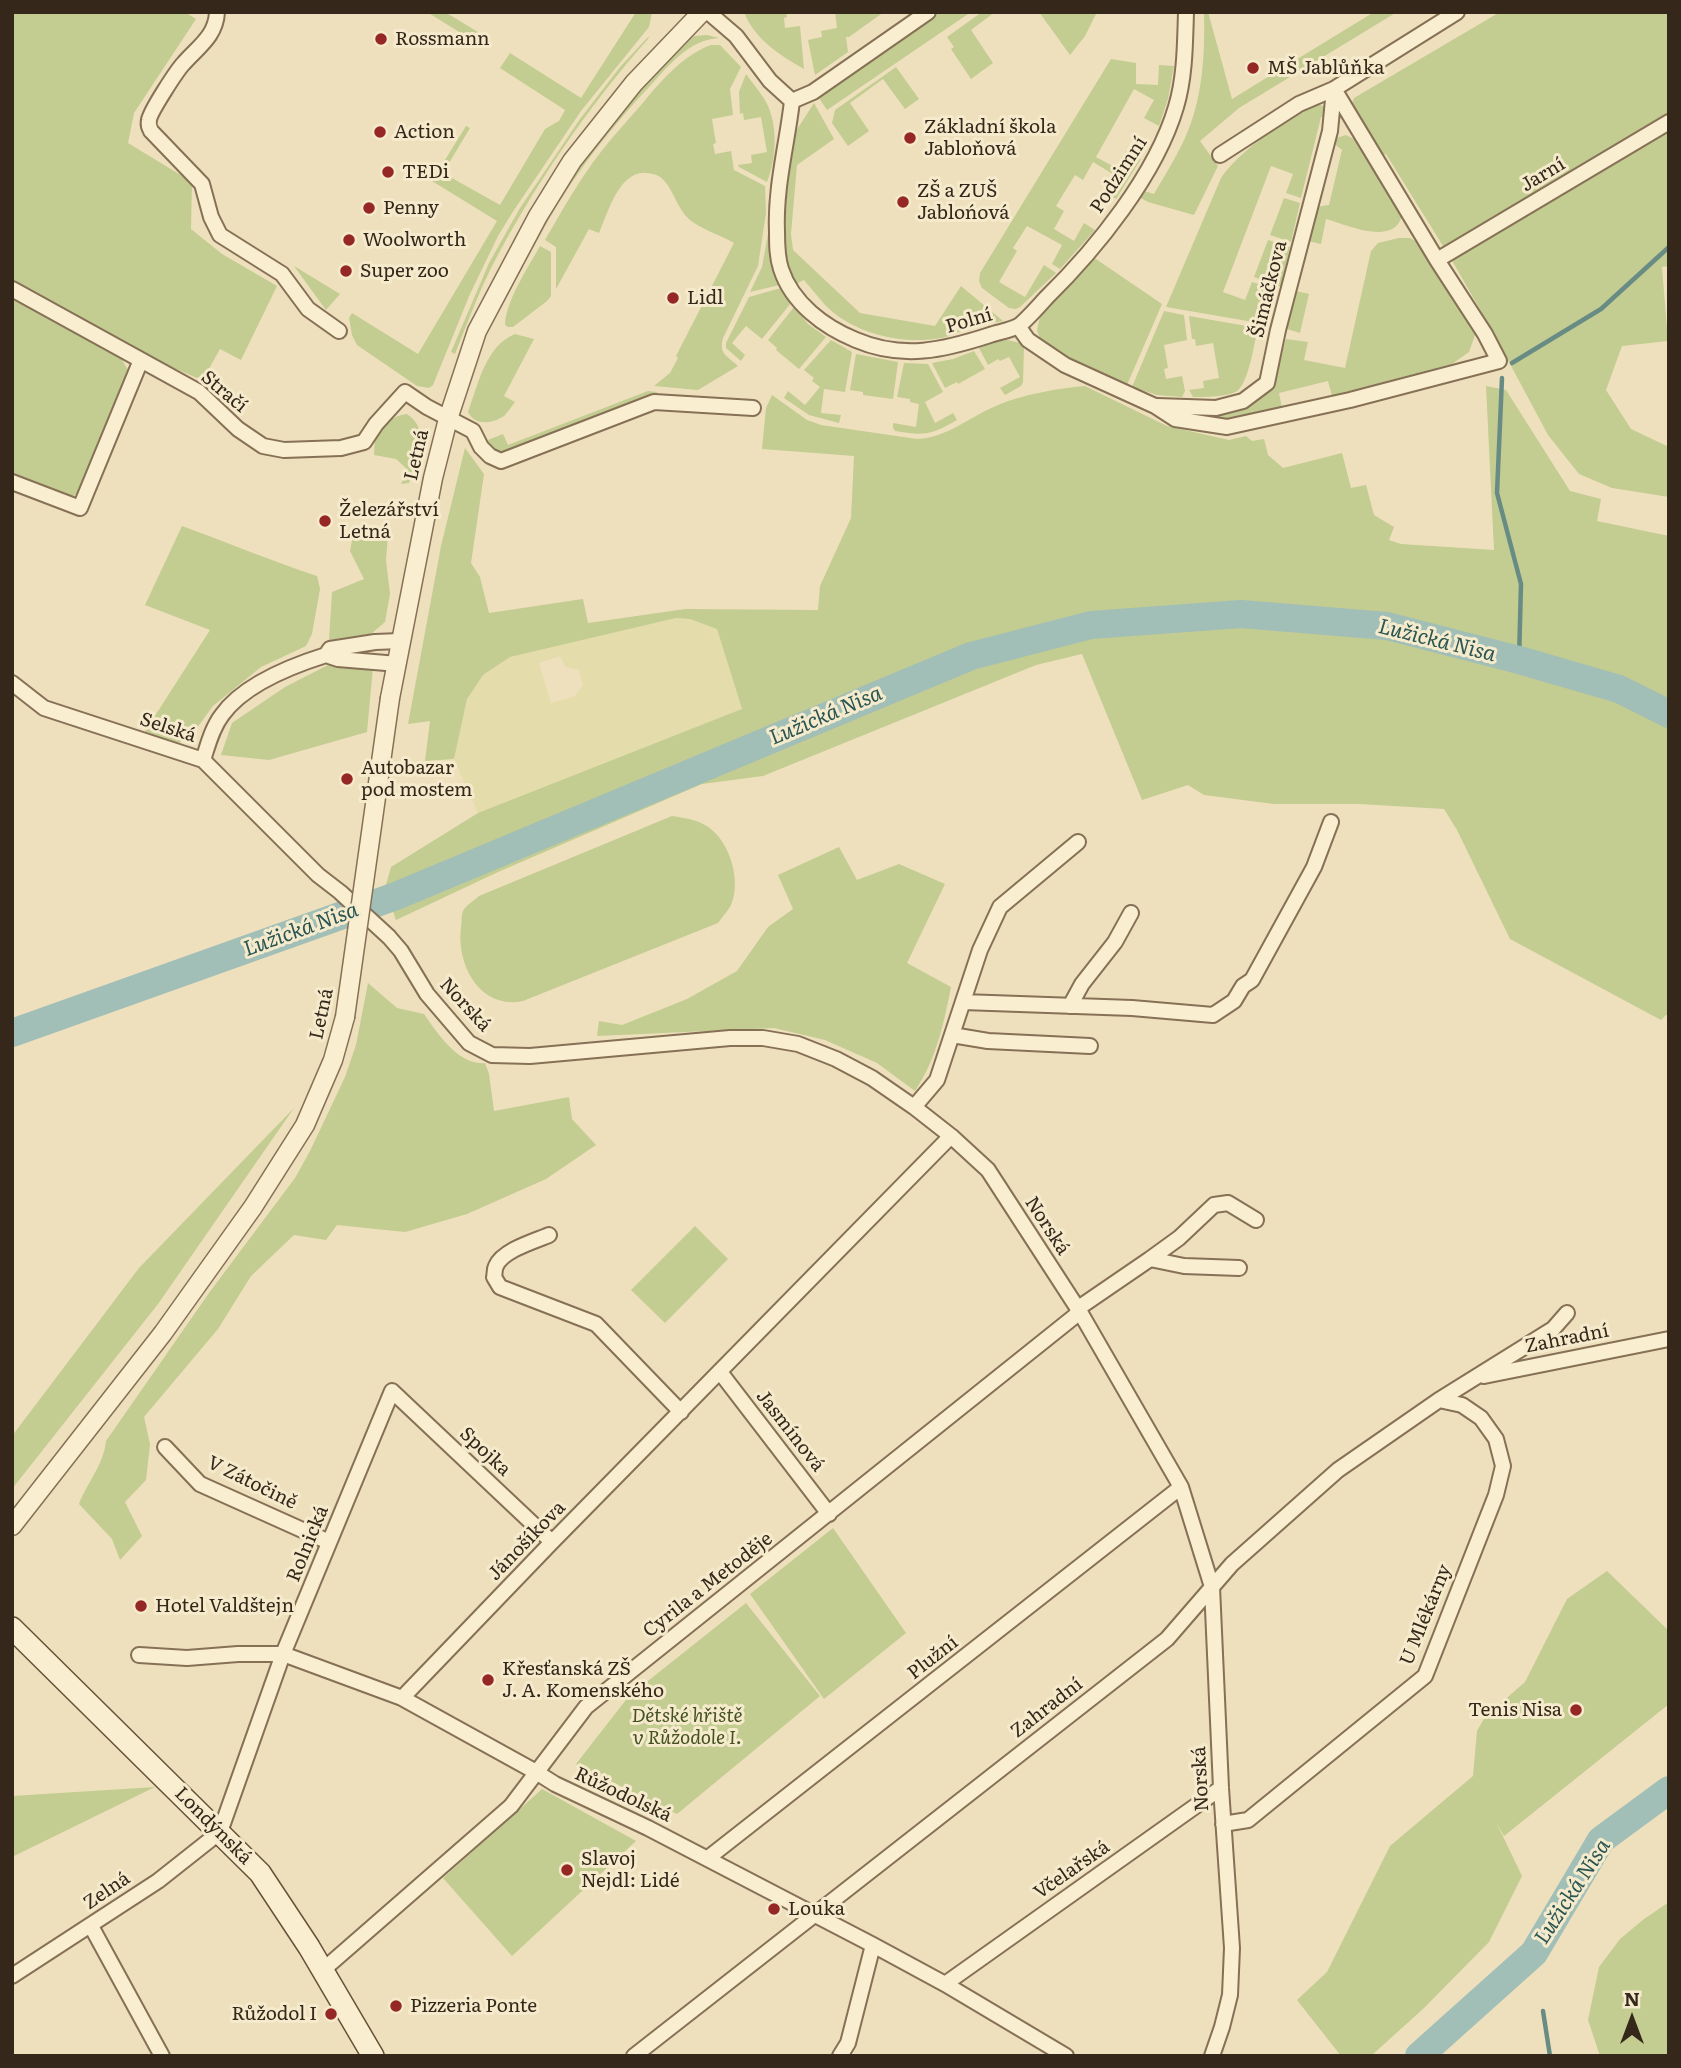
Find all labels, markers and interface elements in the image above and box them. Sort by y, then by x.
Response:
place label: Rossmann [395,28,490,50]
marker: Rossmann [373,31,389,47]
place label: MŠ Jablůňka [1267,57,1384,79]
marker: MŠ Jablůňka [1245,60,1261,76]
place label: Základní škola Jabloňová [924,116,1056,160]
place label: Action [394,121,455,143]
marker: Action [372,124,388,140]
marker: Základní škola Jabloňová [902,130,918,146]
street label: Podzimní [1086,132,1152,218]
street label: Jarní [1517,153,1569,197]
place label: TEDi [402,161,449,183]
marker: TEDi [380,164,396,180]
place label: ZŠ a ZUŠ Jablońová [917,180,1009,224]
marker: ZŠ a ZUŠ Jablońová [895,194,911,210]
place label: Penny [383,197,439,219]
marker: Penny [361,200,377,216]
place label: Woolworth [363,229,466,251]
marker: Woolworth [341,232,357,248]
street label: Šimáčkova [1246,238,1292,340]
place label: Super zoo [360,260,449,282]
marker: Super zoo [338,263,354,279]
place label: Lidl [687,287,723,309]
marker: Lidl [665,290,681,306]
street label: Polní [943,304,995,338]
street label: Stračí [196,366,252,418]
street label: Letná [400,427,434,483]
place label: Železářství Letná [339,499,439,543]
marker: Železářství Letná [317,513,333,529]
water label: Lužická Nisa [1376,614,1498,668]
water label: Lužická Nisa [766,681,886,751]
street label: Selská [137,708,199,748]
place label: Autobazar pod mostem [361,757,473,801]
marker: Autobazar pod mostem [339,771,355,787]
water label: Lužická Nisa [240,898,362,962]
street label: Norská [434,973,496,1037]
street label: Letná [305,986,339,1042]
street label: Norská [1020,1192,1074,1260]
street label: Zahradní [1523,1320,1611,1358]
street label: Jasmínová [751,1385,829,1477]
street label: Spojka [455,1423,515,1481]
street label: V Zátočině [203,1452,301,1514]
street label: Jánošíkova [484,1497,570,1585]
street label: Rolnická [282,1502,334,1586]
street label: Cyrila a Metoděje [639,1527,777,1643]
street label: U Mlékárny [1395,1561,1457,1669]
place label: Hotel Valdštejn [155,1595,294,1617]
marker: Hotel Valdštejn [133,1598,149,1614]
street label: Plužní [903,1631,963,1685]
place label: Křesťanská ZŠ J. A. Komenského [502,1658,664,1702]
marker: Křesťanská ZŠ J. A. Komenského [480,1672,496,1688]
street label: Zahradní [1007,1673,1087,1743]
place label: Tenis Nisa [1468,1699,1562,1721]
marker: Tenis Nisa [1568,1702,1584,1718]
park label: Dětské hřiště v Růžodole I. [631,1705,743,1749]
street label: Norská [1188,1746,1214,1812]
street label: Růžodolská [571,1763,675,1827]
street label: Londýnská [169,1782,257,1870]
water label: Lužická Nisa [1530,1835,1616,1949]
street label: Včelařská [1030,1836,1114,1904]
place label: Slavoj Nejdl: Lidé [581,1848,679,1892]
marker: Slavoj Nejdl: Lidé [559,1862,575,1878]
street label: Zelná [79,1867,135,1915]
place label: Louka [788,1898,845,1920]
marker: Louka [766,1901,782,1917]
north arrow [1597,1984,1667,2054]
text: N [1624,1984,1640,2012]
place label: Pizzeria Ponte [410,1995,537,2017]
marker: Pizzeria Ponte [388,1998,404,2014]
place label: Růžodol I [231,2003,317,2025]
marker: Růžodol I [323,2006,339,2022]

